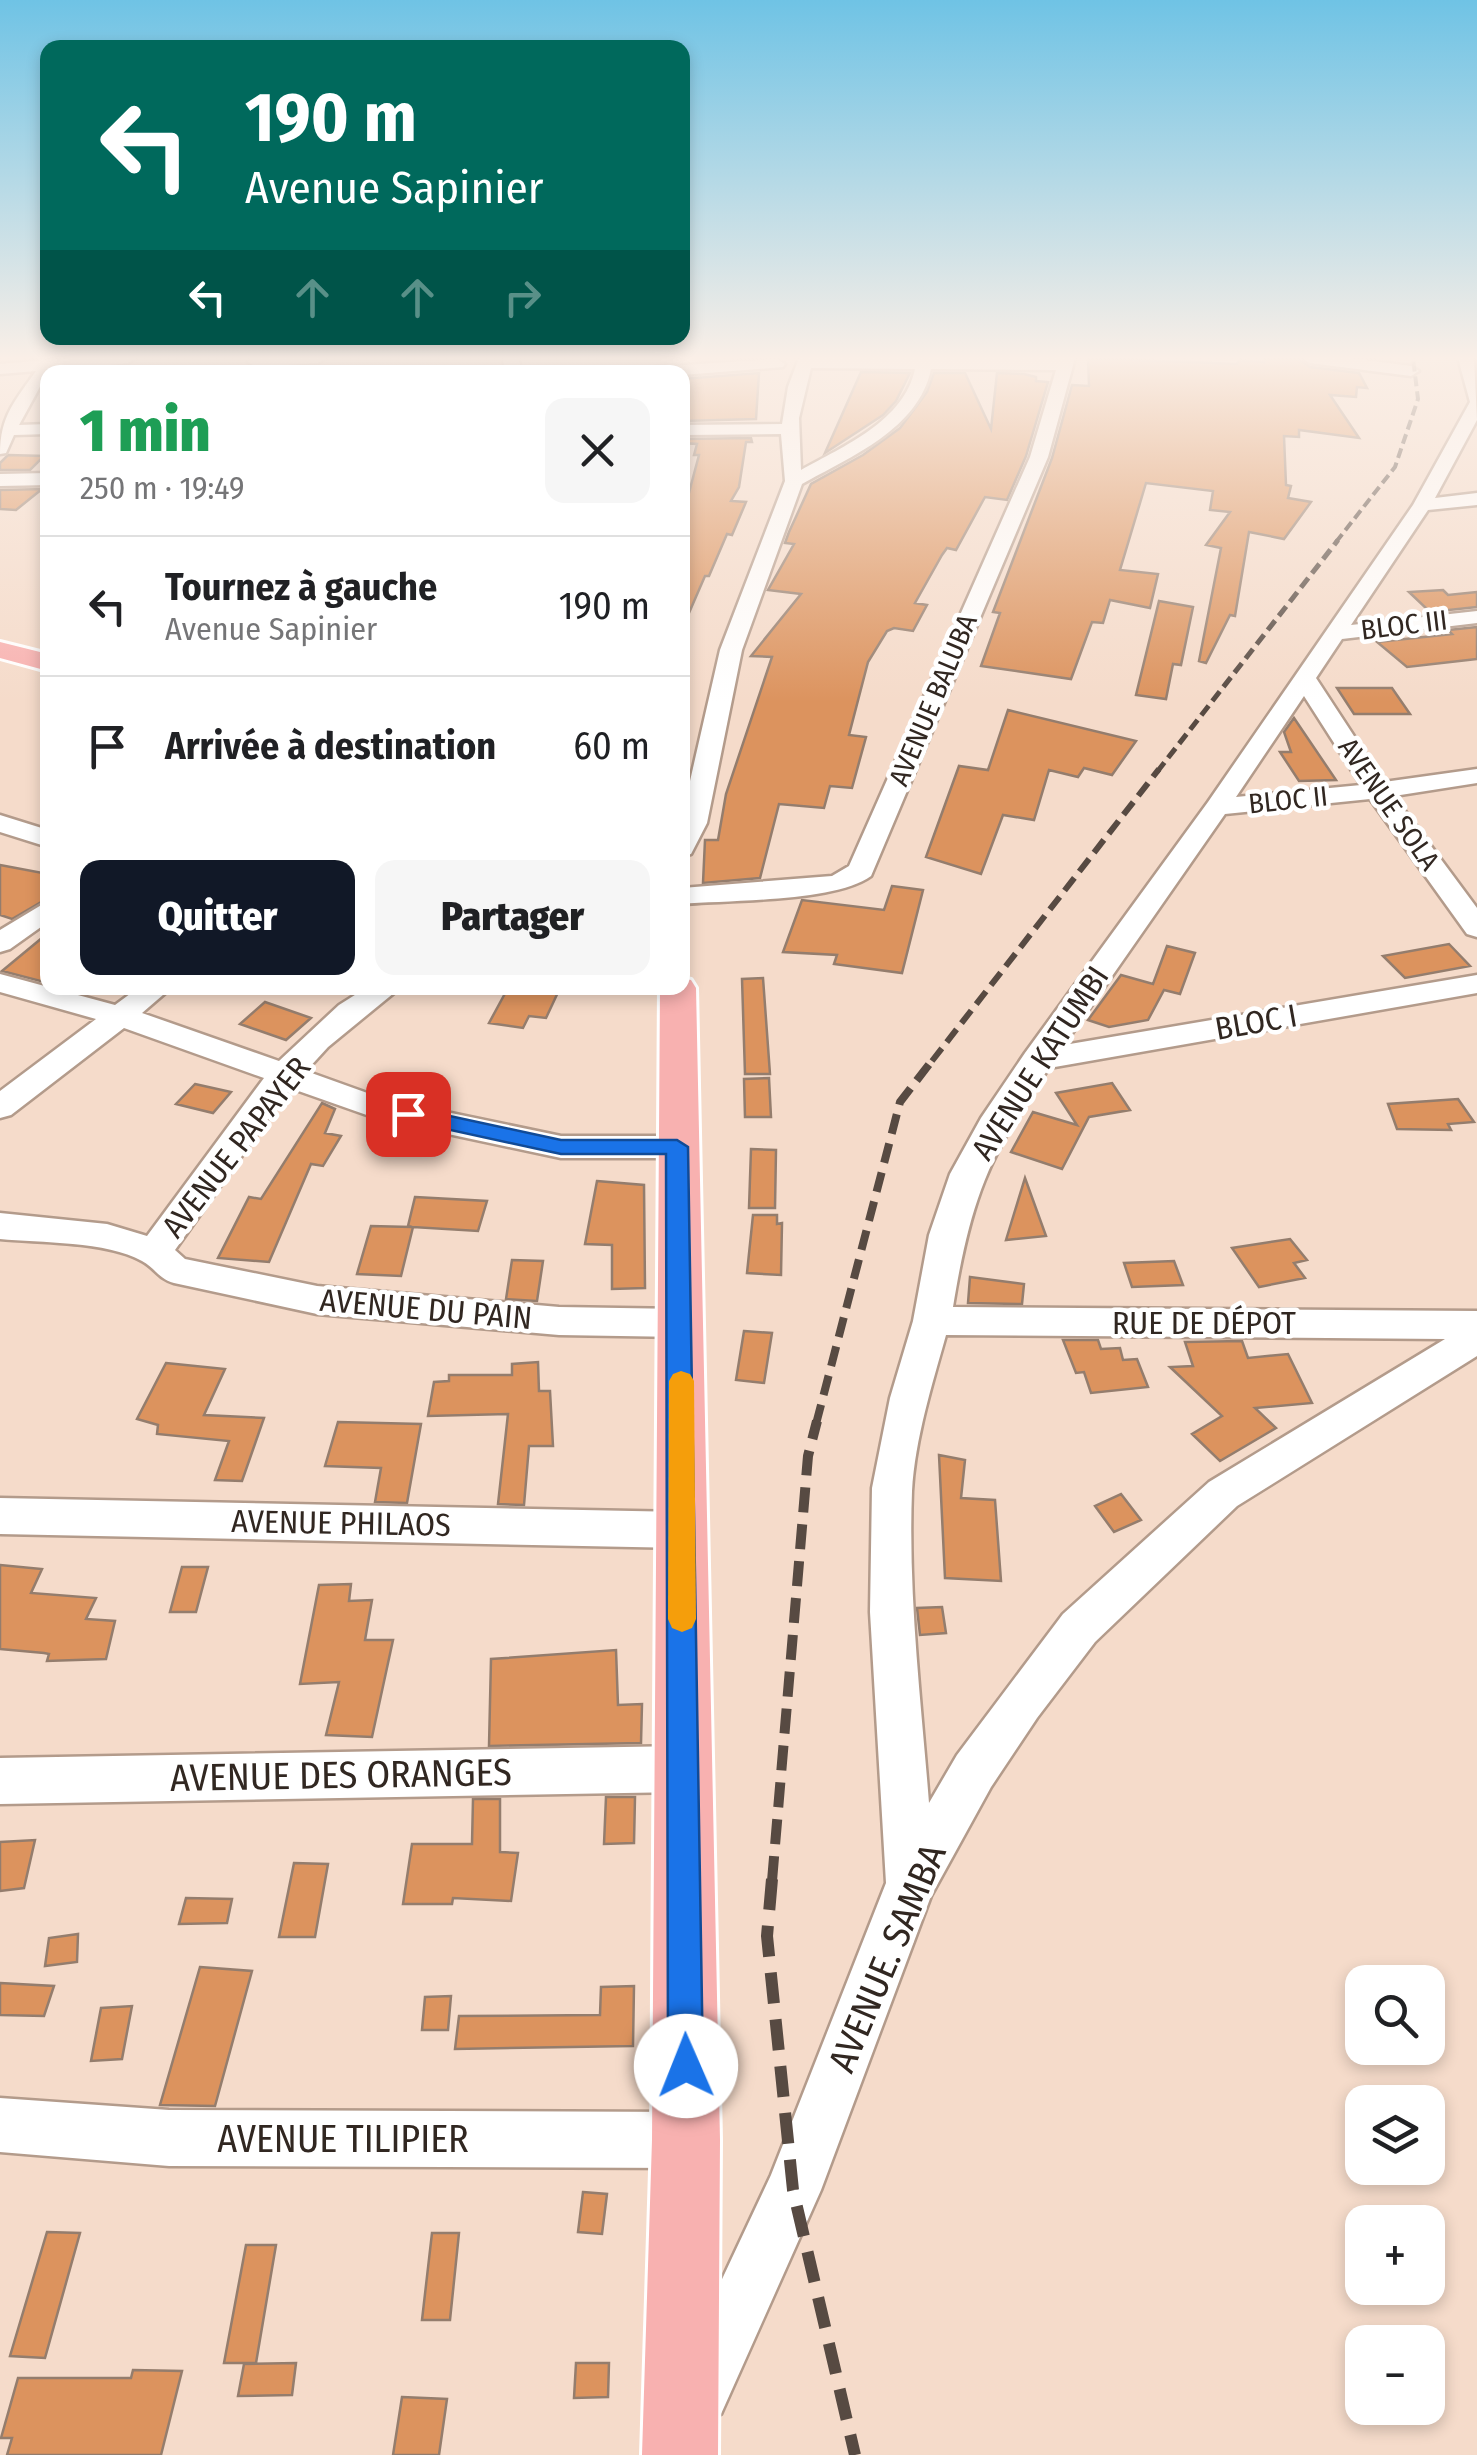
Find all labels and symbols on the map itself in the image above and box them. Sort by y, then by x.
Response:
street label: BLOC III [1359,603,1449,647]
street label: AVENUE BALUBA [882,609,984,791]
street label: AVENUE SOLA [1331,732,1447,877]
street label: BLOC II [1247,779,1329,821]
street label: AVENUE KATUMBI [963,959,1117,1167]
street label: BLOC I [1212,996,1300,1048]
street label: AVENUE PAPAYER [154,1049,318,1245]
pin [366,1072,451,1157]
street label: AVENUE DU PAIN [318,1281,534,1337]
street label: RUE DE DÉPOT [1112,1304,1296,1342]
street label: AVENUE PHILAOS [231,1502,451,1544]
street label: AVENUE DES ORANGES [170,1749,512,1801]
street label: AVENUE. SAMBA [818,1837,956,2079]
position arrow [634,2014,738,2118]
street label: AVENUE TILIPIER [217,2116,469,2162]

